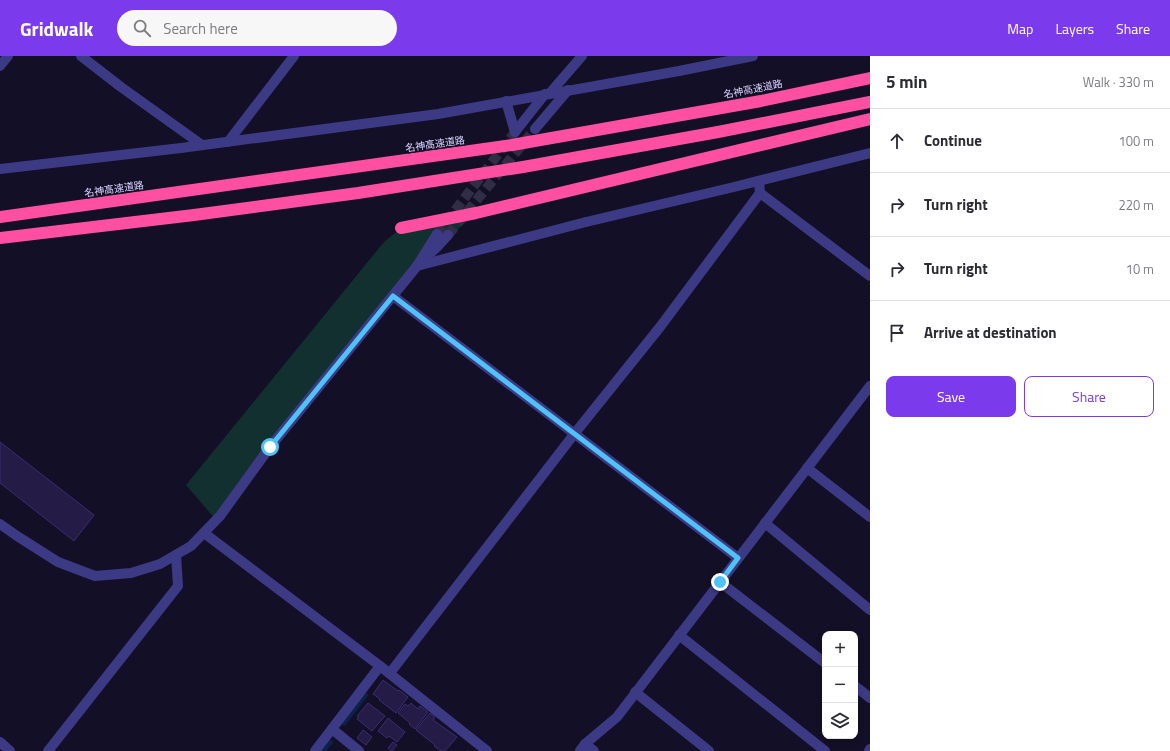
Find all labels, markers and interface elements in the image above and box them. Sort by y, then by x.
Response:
search box [117,10,397,46]
text: Gridwalk [20,14,93,43]
icon: search [131,17,153,39]
text: Search here [163,17,238,40]
text: Map [1007,18,1033,39]
text: Layers [1055,18,1094,39]
text: Share [1116,18,1150,39]
text: 5 min [886,69,927,95]
text: Walk · 330 m [1083,72,1154,92]
street label: 名神高速道路 [722,76,784,102]
text: Continue [924,129,982,152]
icon: ahead [886,130,908,152]
text: 100 m [1118,131,1154,151]
street label: 名神高速道路 [404,132,466,156]
street label: 名神高速道路 [83,177,145,201]
text: Turn right [924,193,988,216]
icon: right [886,194,908,216]
text: 220 m [1118,195,1154,215]
text: Turn right [924,257,988,280]
icon: right [886,258,908,280]
text: 10 m [1126,259,1154,279]
text: Arrive at destination [924,321,1057,344]
icon: arrive [886,322,908,344]
button: Save [886,376,1016,417]
button: Share [1024,376,1154,417]
route start [261,438,279,456]
route end [711,573,729,591]
map controls [822,631,858,739]
button: + [822,631,858,667]
button: − [822,667,858,703]
button: layers [822,703,858,739]

